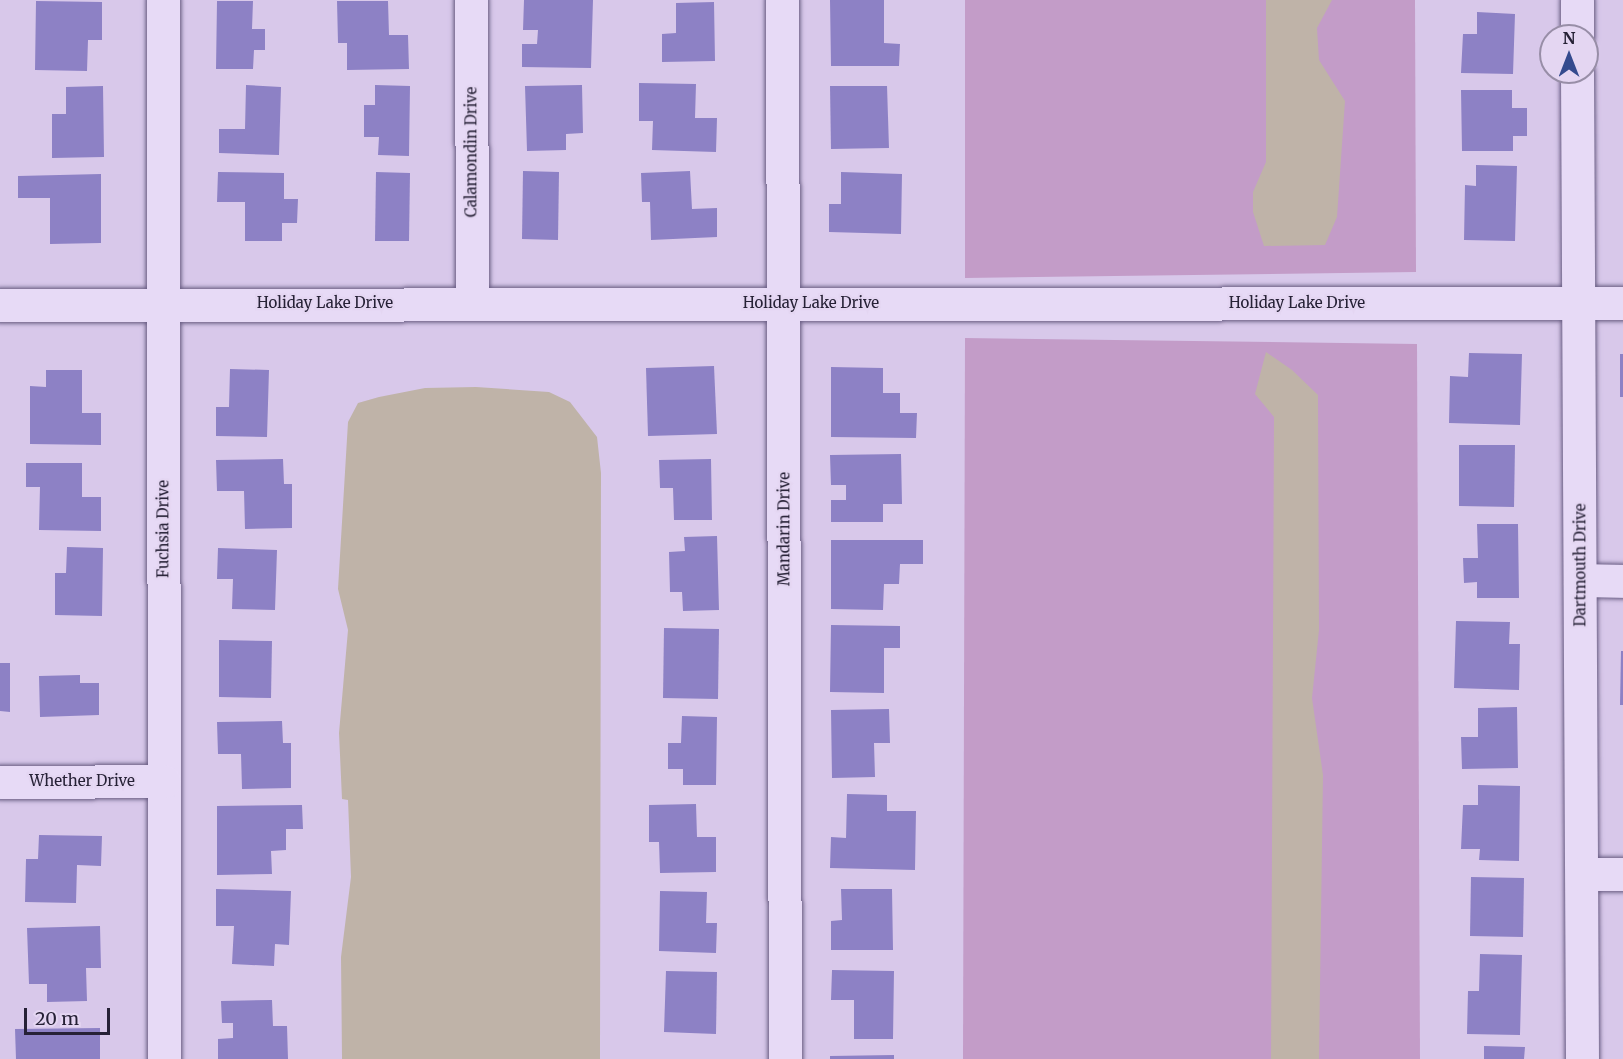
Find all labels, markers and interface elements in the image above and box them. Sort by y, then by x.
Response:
north arrow [1539,24,1599,84]
text: N [1563,28,1575,48]
street label: Calamondin Drive [462,87,480,217]
street label: Holiday Lake Drive [257,294,393,312]
street label: Holiday Lake Drive [743,294,879,312]
street label: Holiday Lake Drive [1229,294,1365,312]
street label: Mandarin Drive [775,472,793,586]
street label: Fuchsia Drive [154,480,172,578]
street label: Dartmouth Drive [1571,503,1589,627]
street label: Whether Drive [29,772,135,790]
scale bar [27,996,112,1034]
text: 20 m [35,1007,79,1030]

